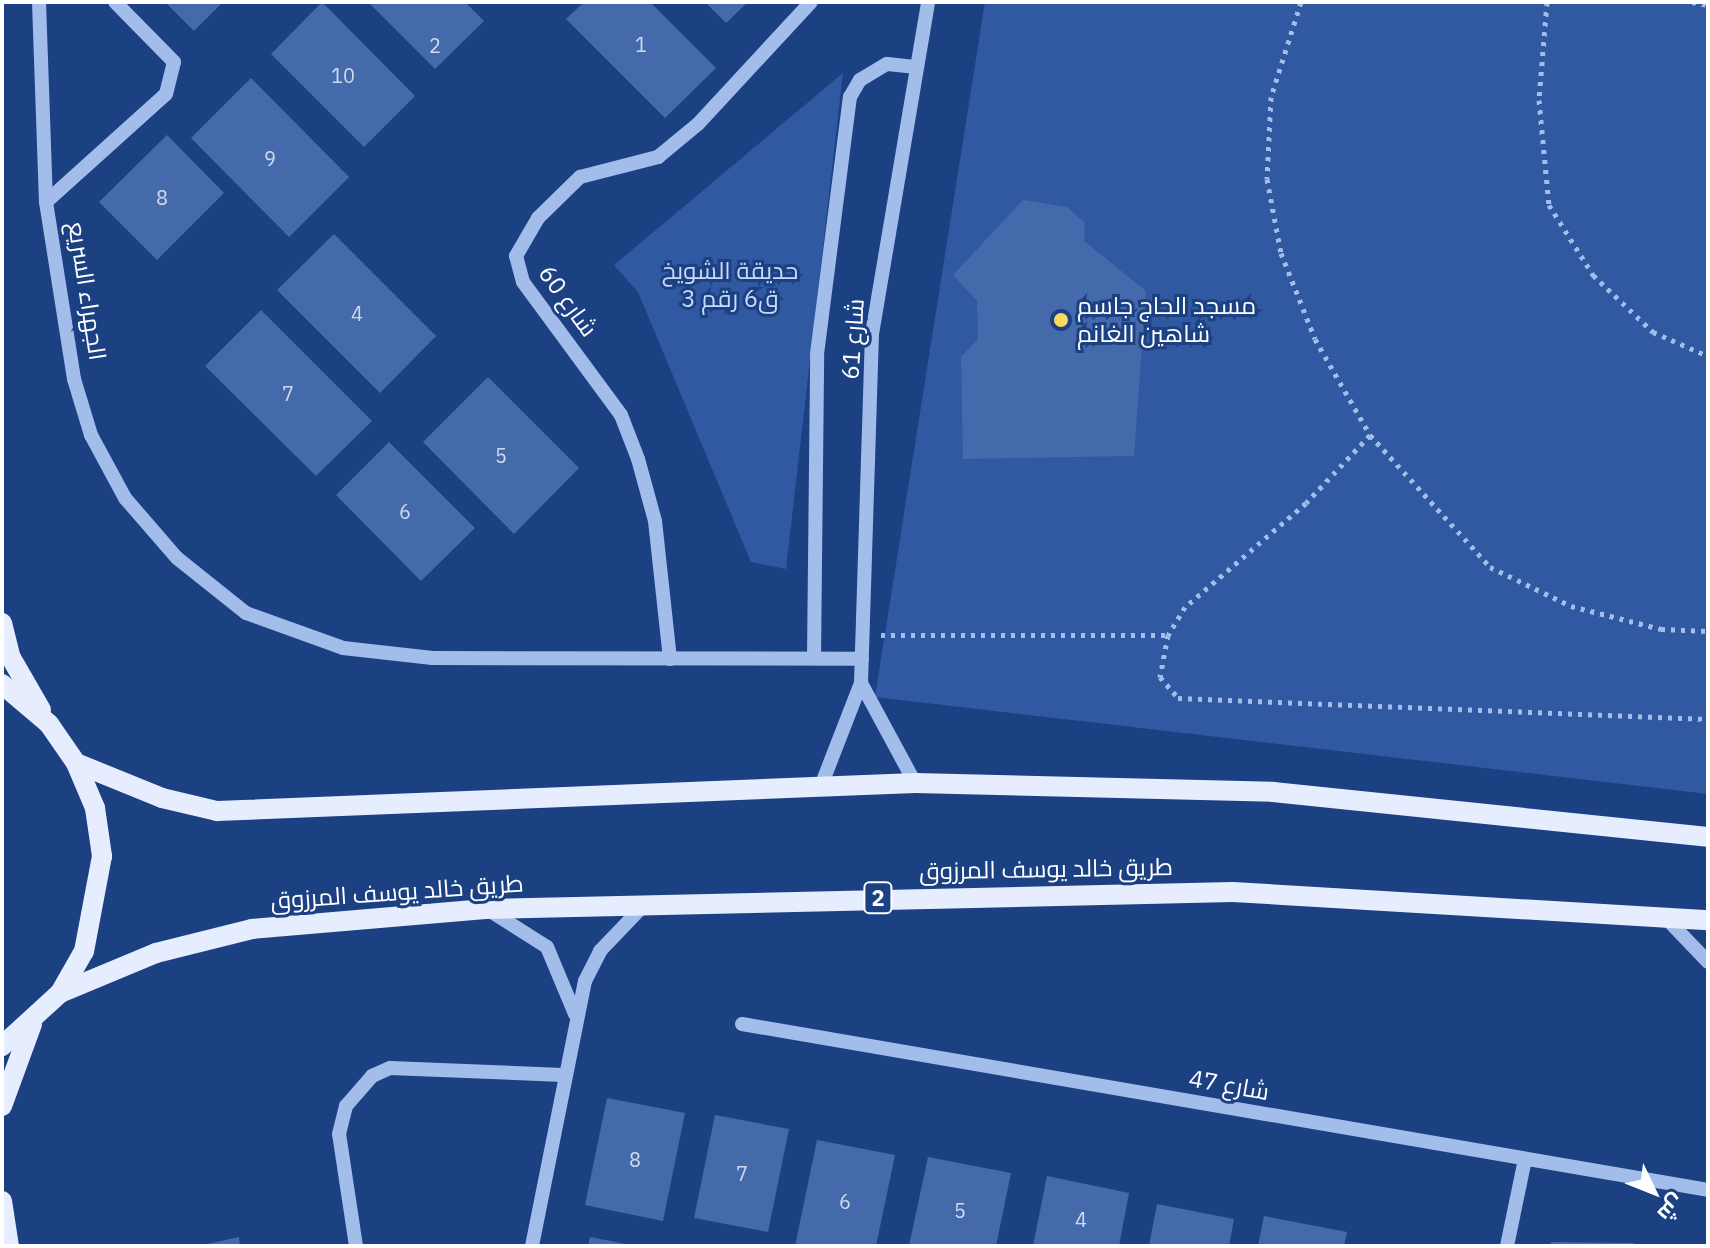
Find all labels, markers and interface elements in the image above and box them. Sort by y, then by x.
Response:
house number: 1 [635,32,647,56]
house number: 2 [429,33,441,57]
house number: 10 [331,63,355,87]
house number: 9 [264,146,276,170]
house number: 8 [156,185,168,209]
street label: الجهراء السريع [62,220,112,362]
park label: حديقة الشويخ ق6 رقم 3 [662,257,798,313]
street label: شارع 60 [533,260,603,342]
place label: مسجد الحاج جاسم شاهين الغانم [1077,292,1256,348]
street label: شارع 61 [836,298,870,380]
house number: 4 [351,301,363,325]
marker: مسجد الحاج جاسم شاهين الغانم [1052,311,1070,329]
house number: 7 [282,381,294,405]
house number: 5 [495,443,507,467]
house number: 6 [399,499,411,523]
street label: طريق خالد يوسف المرزوق [919,852,1173,886]
street label: طريق خالد يوسف المرزوق [269,869,525,915]
road number: 2 [862,880,894,916]
street label: شارع 47 [1187,1064,1271,1106]
house number: 8 [629,1147,641,1171]
north arrow [1614,1152,1694,1232]
house number: 7 [736,1161,748,1185]
text: ش [1652,1188,1692,1229]
house number: 6 [839,1189,851,1213]
house number: 5 [954,1198,966,1222]
house number: 4 [1075,1207,1087,1231]

